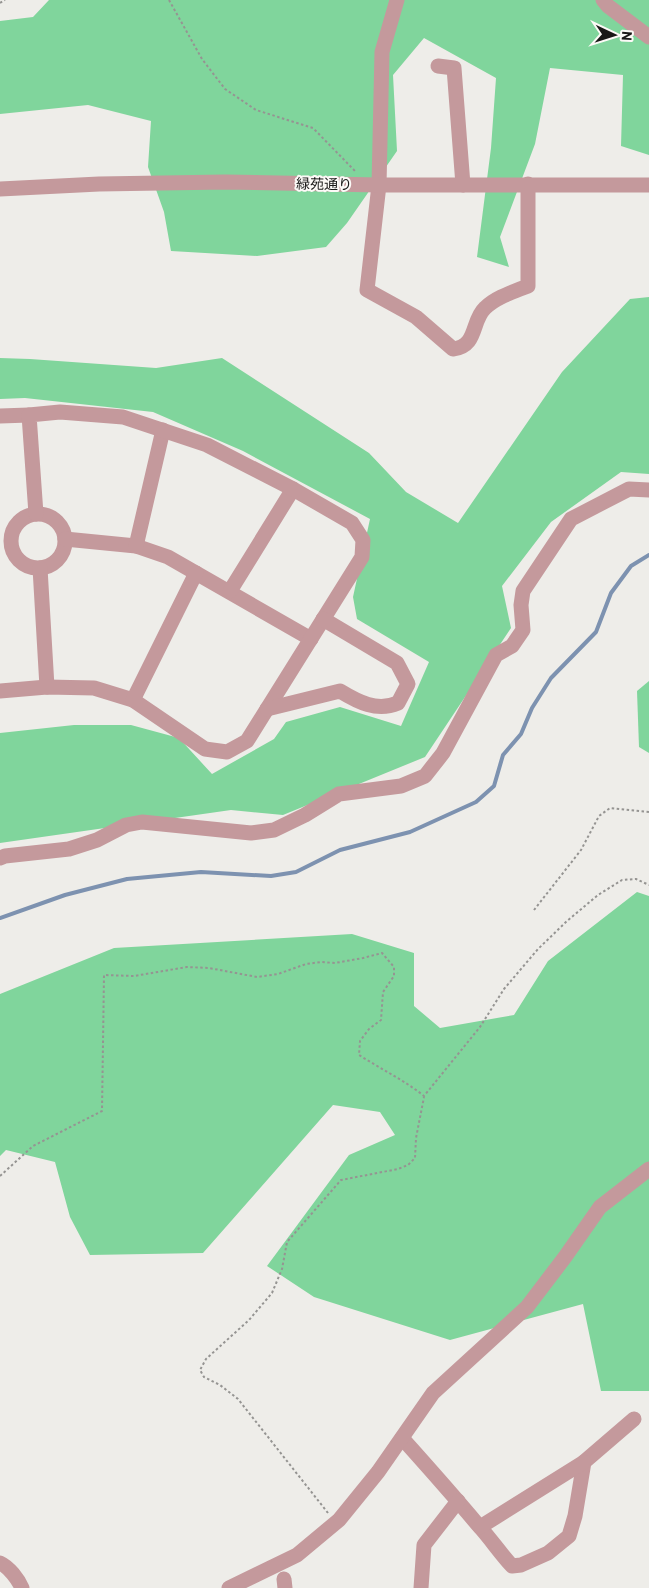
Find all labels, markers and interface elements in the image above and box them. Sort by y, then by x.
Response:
north arrow [589,10,639,60]
text: N [619,31,636,41]
street label: 緑苑通り [296,175,352,192]

